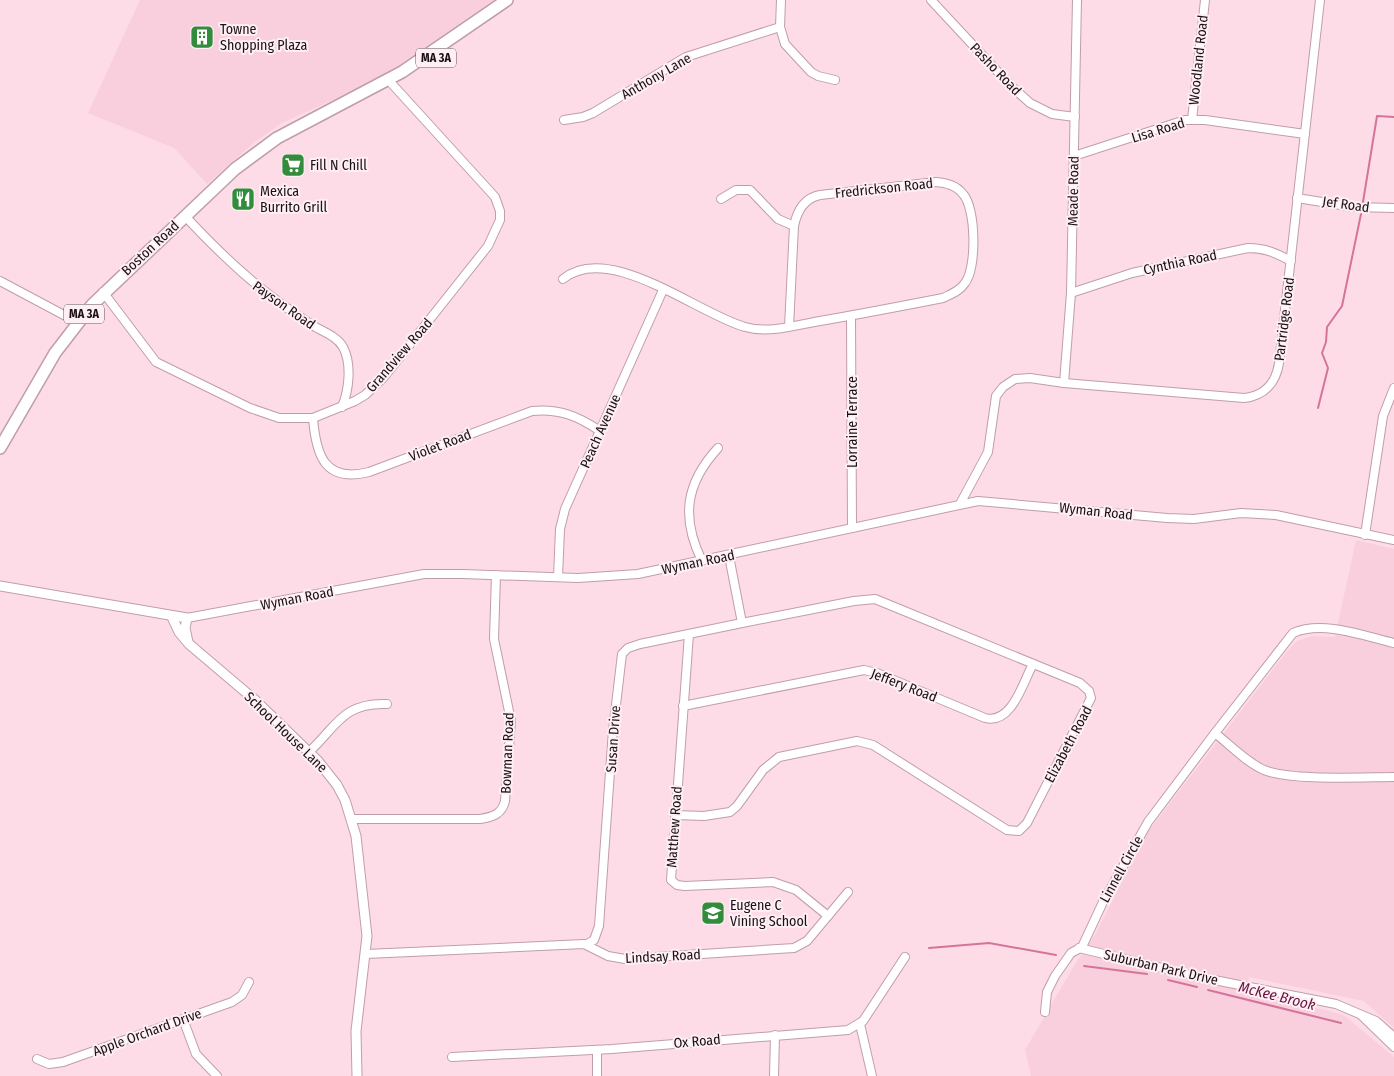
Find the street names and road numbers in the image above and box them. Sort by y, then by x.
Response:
street label: Woodland Road [1185,14,1212,106]
street label: Pasho Road [966,40,1025,99]
road number: MA 3A [416,48,456,68]
street label: Anthony Lane [618,49,694,103]
street label: Lisa Road [1129,114,1187,147]
street label: Meade Road [1064,156,1083,226]
street label: Fredrickson Road [834,175,934,202]
street label: Jef Road [1321,193,1371,216]
street label: Boston Road [118,217,183,279]
street label: Cynthia Road [1142,246,1218,279]
street label: Partridge Road [1271,276,1298,362]
street label: Payson Road [249,278,318,333]
road number: MA 3A [64,304,104,324]
street label: Grandview Road [363,315,436,396]
street label: Lorraine Terrace [844,376,861,468]
street label: Peach Avenue [577,391,624,471]
street label: Violet Road [407,426,474,465]
street label: Wyman Road [1058,499,1134,524]
street label: Wyman Road [660,546,736,579]
street label: Wyman Road [259,583,335,614]
street label: Jeffery Road [868,665,939,706]
street label: School House Lane [241,689,331,776]
street label: Elizabeth Road [1041,703,1096,786]
street label: Susan Drive [603,705,624,773]
street label: Bowman Road [498,712,517,794]
street label: Matthew Road [663,786,686,868]
street label: Linnell Circle [1096,833,1147,906]
street label: Lindsay Road [625,946,701,967]
street label: Suburban Park Drive [1102,946,1220,989]
street label: Apple Orchard Drive [90,1005,204,1060]
street label: Ox Road [673,1031,721,1052]

